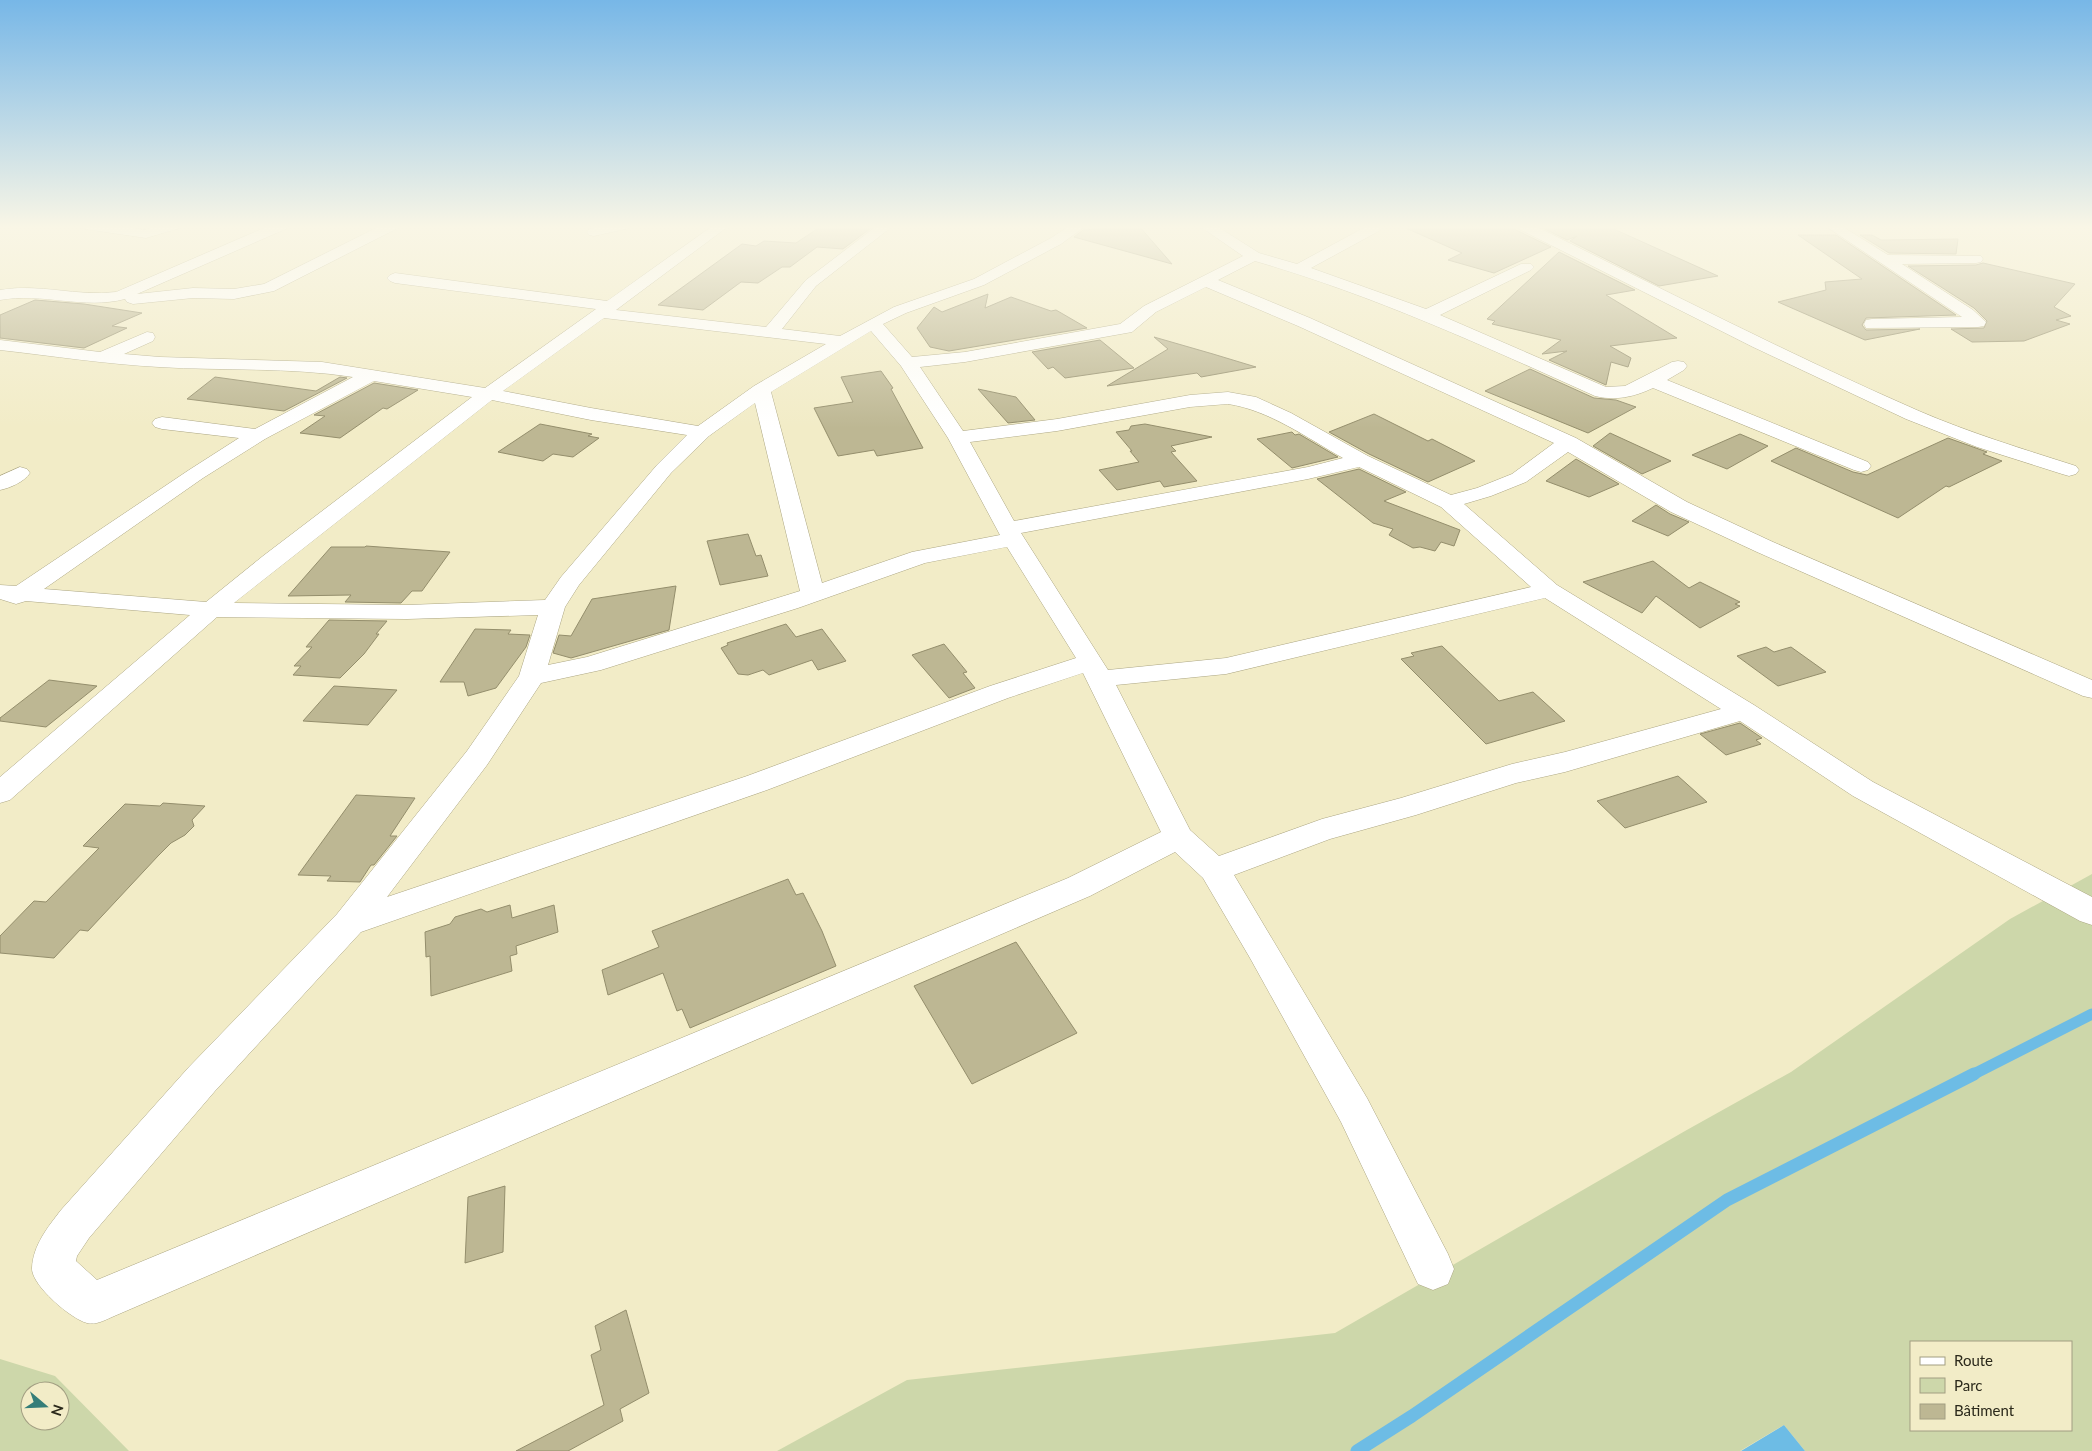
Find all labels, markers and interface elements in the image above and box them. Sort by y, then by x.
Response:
legend [1910,1341,2072,1431]
text: Route [1954,1351,1993,1369]
text: Parc [1954,1376,1983,1394]
north arrow [20,1381,70,1431]
text: Bâtiment [1954,1401,2015,1419]
text: N [48,1403,68,1418]

